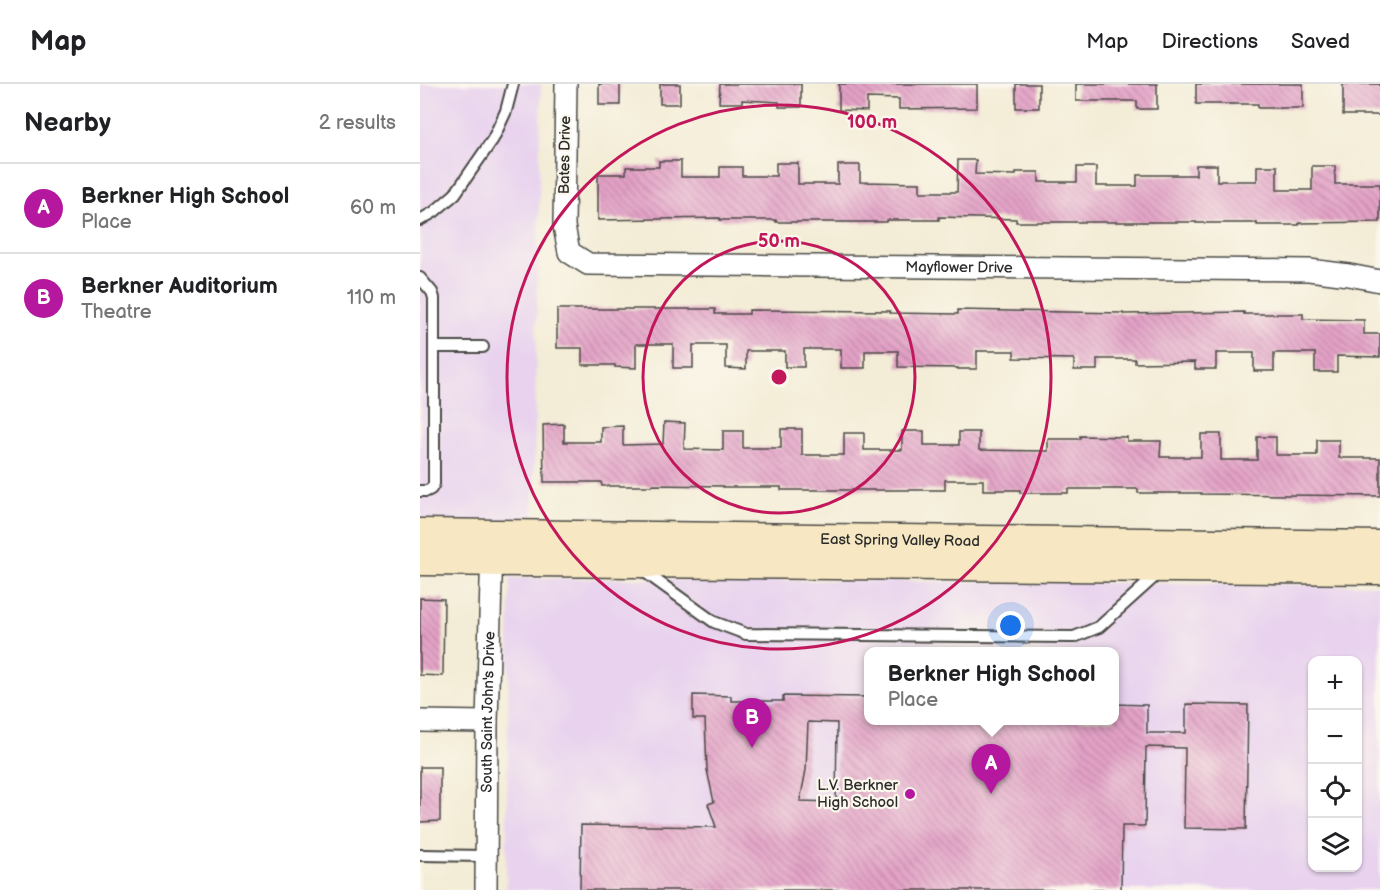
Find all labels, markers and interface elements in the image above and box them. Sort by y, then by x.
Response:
text: Map [30,25,86,58]
text: Map [1086,29,1129,54]
text: Directions [1162,29,1258,54]
text: Saved [1291,29,1350,54]
text: Nearby [24,108,111,139]
text: 2 results [319,111,396,135]
text: 100 m [847,112,897,133]
street label: Bates Drive [555,115,575,194]
text: Berkner High School [81,183,289,210]
text: A [37,196,50,220]
text: 60 m [350,196,396,220]
text: Place [81,210,132,234]
text: 50 m [758,231,800,252]
street label: Mayflower Drive [905,257,1013,277]
text: Berkner Auditorium [81,273,278,300]
text: B [36,286,51,310]
text: 110 m [347,286,396,310]
text: Theatre [81,300,152,324]
centre of rings [769,367,789,387]
street label: East Spring Valley Road [820,530,980,550]
your location [996,611,1025,640]
street label: South Saint John's Drive [477,631,499,793]
popup [864,647,1119,725]
map controls [1308,656,1362,872]
button: + [1308,656,1362,710]
text: Berkner High School [887,661,1096,688]
text: Place [887,688,938,712]
pin: B [732,698,772,748]
button: − [1308,710,1362,764]
pin: A [972,744,1010,794]
button: locate [1308,764,1362,818]
place label: L.V. Berkner High School [817,776,899,812]
marker: L.V. Berkner High School [903,787,917,801]
button: layers [1308,818,1362,872]

